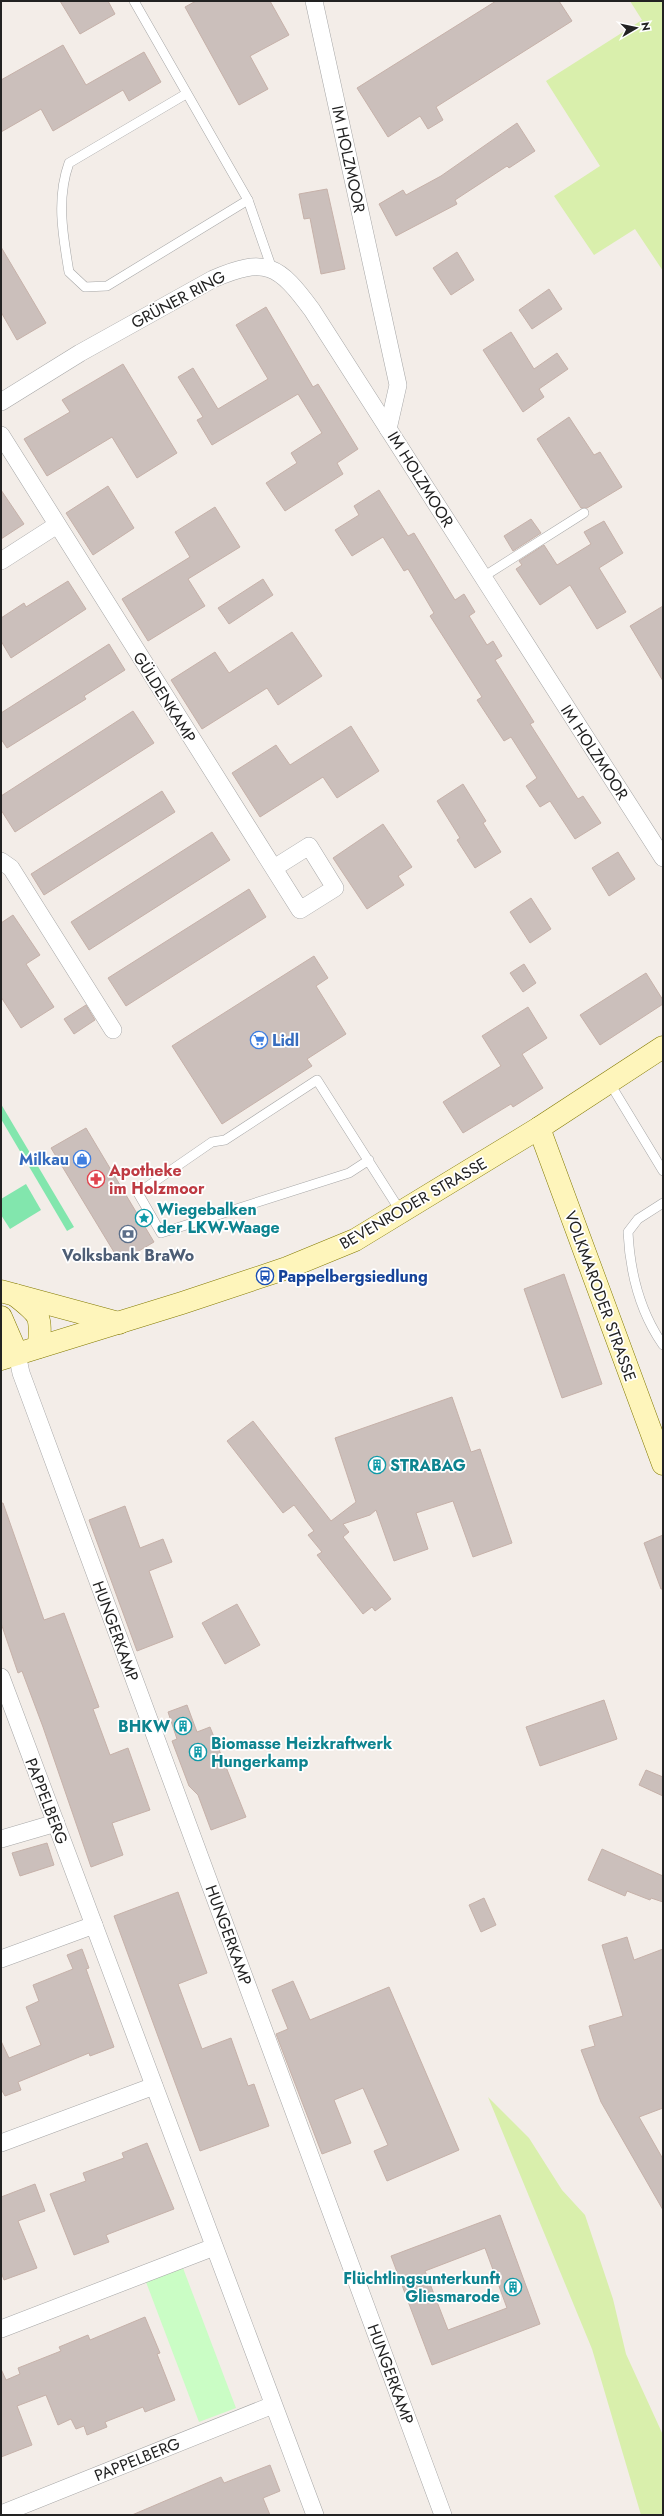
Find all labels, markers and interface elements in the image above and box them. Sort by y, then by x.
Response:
north arrow [616,8,656,48]
text: N [637,21,654,32]
street label: IM HOLZMOOR [326,103,371,215]
street label: GRÜNER RING [127,265,230,334]
street label: IM HOLZMOOR [382,427,459,532]
street label: GÜLDENKAMP [128,647,202,747]
street label: IM HOLZMOOR [555,700,634,804]
place label: Lidl [272,1029,299,1052]
supermarket icon: Lidl [249,1030,269,1050]
place label: Milkau [19,1148,69,1171]
shop icon: Milkau [72,1149,92,1169]
street label: BEVENRODER STRASSE [335,1152,491,1255]
place label: Apotheke im Holzmoor [108,1159,205,1200]
pharmacy icon: Apotheke im Holzmoor [86,1169,106,1189]
place label: Wiegebalken der LKW-Waage [157,1198,280,1239]
place icon: Wiegebalken der LKW-Waage [134,1208,154,1228]
street label: VOLKMARODER STRASSE [559,1208,642,1385]
bank icon: Volksbank BraWo [118,1224,138,1244]
place label: Volksbank BraWo [61,1244,194,1267]
place label: Pappelbergsiedlung [278,1265,428,1288]
bus stop icon: Pappelbergsiedlung [255,1266,275,1286]
place label: STRABAG [390,1454,466,1477]
building icon: STRABAG [367,1455,387,1475]
street label: HUNGERKAMP [87,1578,144,1685]
place label: BHKW [118,1715,170,1738]
building icon: BHKW [173,1716,193,1736]
place label: Biomasse Heizkraftwerk Hungerkamp [211,1732,393,1773]
building icon: Biomasse Heizkraftwerk Hungerkamp [188,1742,208,1762]
street label: PAPPELBERG [20,1755,74,1848]
street label: HUNGERKAMP [200,1882,257,1989]
place label: Flüchtlingsunterkunft Gliesmarode [343,2267,501,2308]
building icon: Flüchtlingsunterkunft Gliesmarode [503,2277,523,2297]
street label: HUNGERKAMP [362,2321,419,2428]
street label: PAPPELBERG [91,2432,184,2487]

